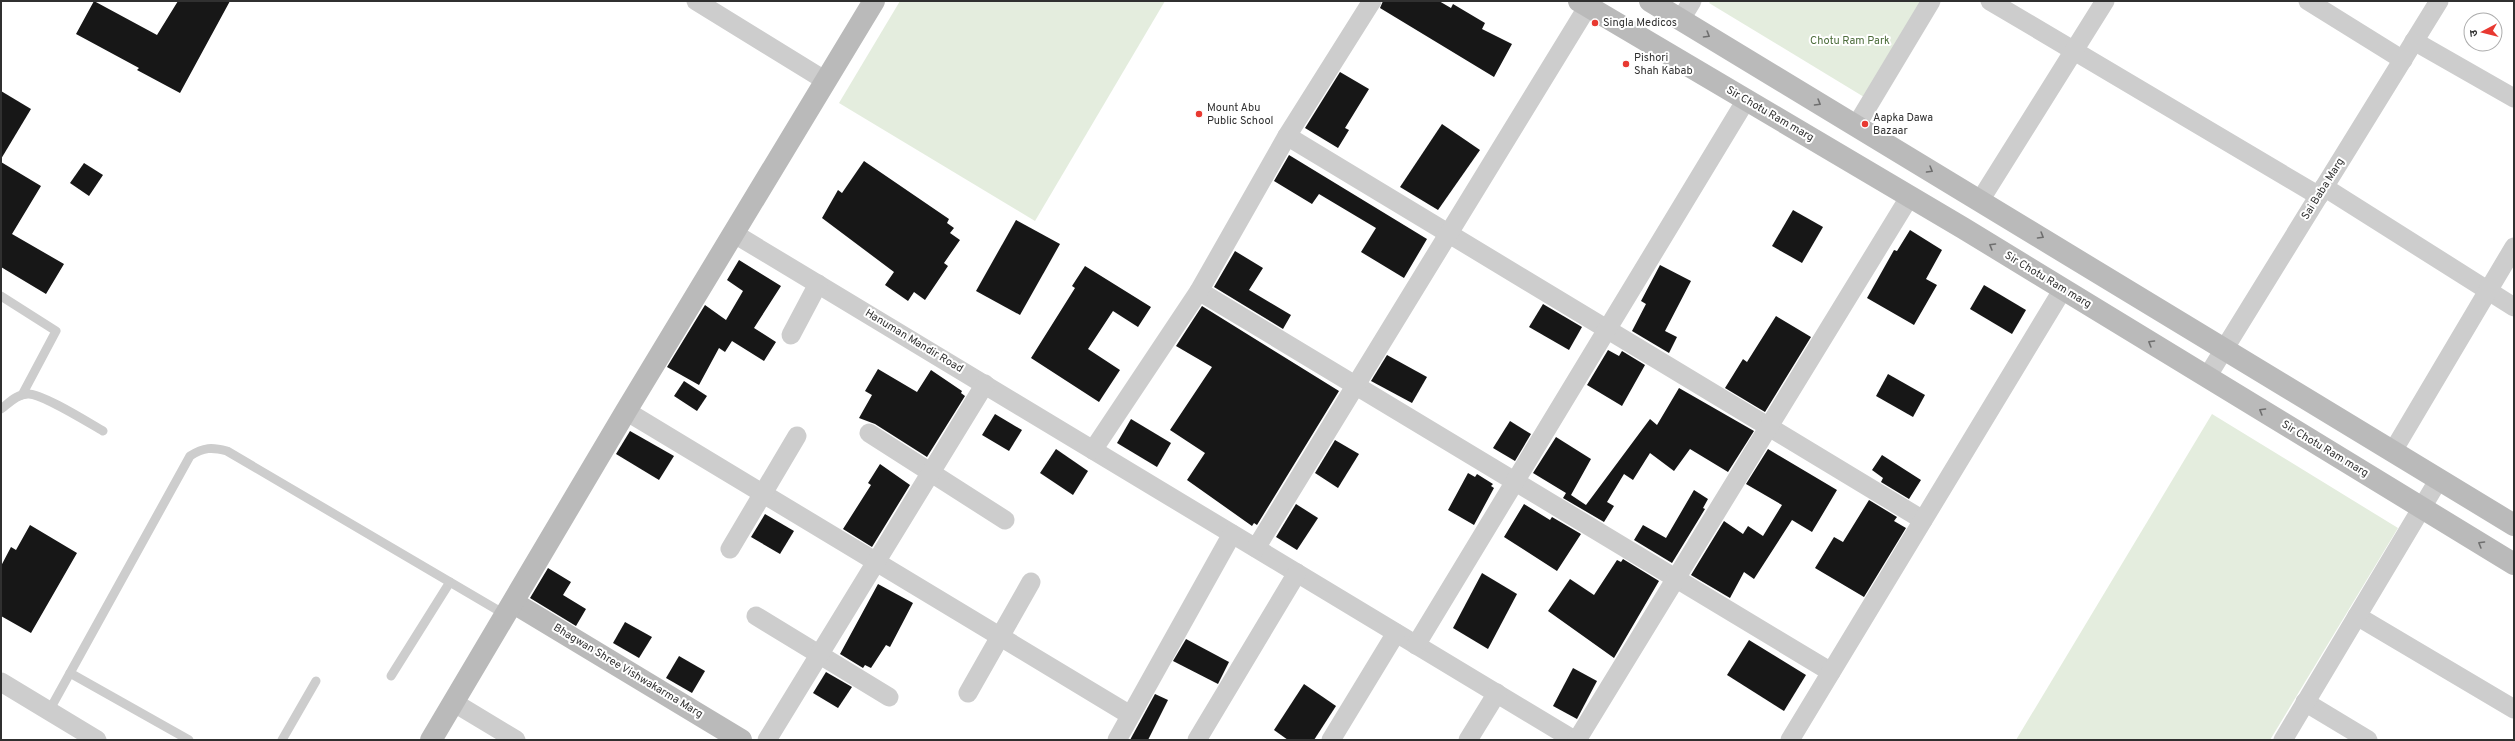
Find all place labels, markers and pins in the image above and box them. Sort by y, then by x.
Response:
place label: Singla Medicos [1603,16,1677,30]
marker: Singla Medicos [1590,18,1600,28]
place label: Pishori Shah Kabab [1634,51,1693,78]
marker: Pishori Shah Kabab [1621,59,1631,69]
place label: Mount Abu Public School [1207,101,1274,128]
marker: Mount Abu Public School [1194,109,1204,119]
place label: Aapka Dawa Bazaar [1873,111,1933,138]
marker: Aapka Dawa Bazaar [1860,119,1870,129]

